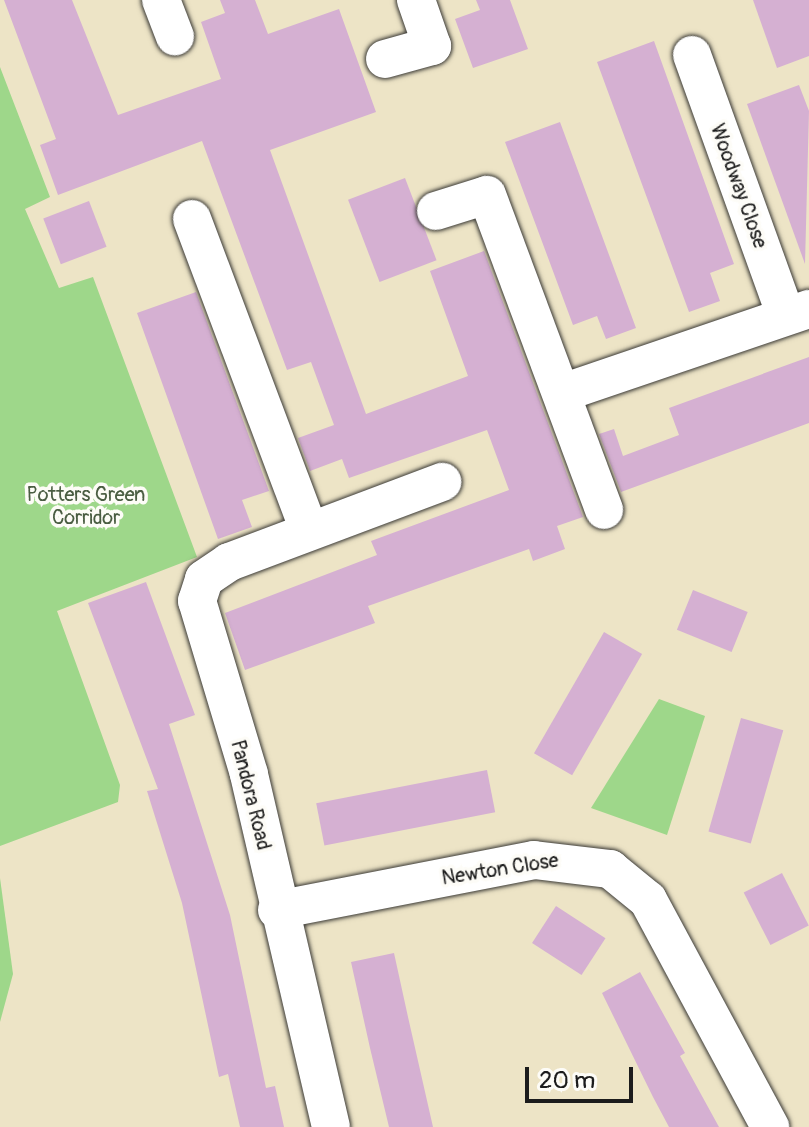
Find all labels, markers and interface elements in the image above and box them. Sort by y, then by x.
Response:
street label: Woodway Close [705,120,773,252]
park label: Potters Green Corridor [27,482,145,529]
street label: Pandora Road [226,737,276,853]
street label: Newton Close [440,848,560,890]
scale bar [529,1051,637,1101]
text: 20 m [539,1066,595,1095]

